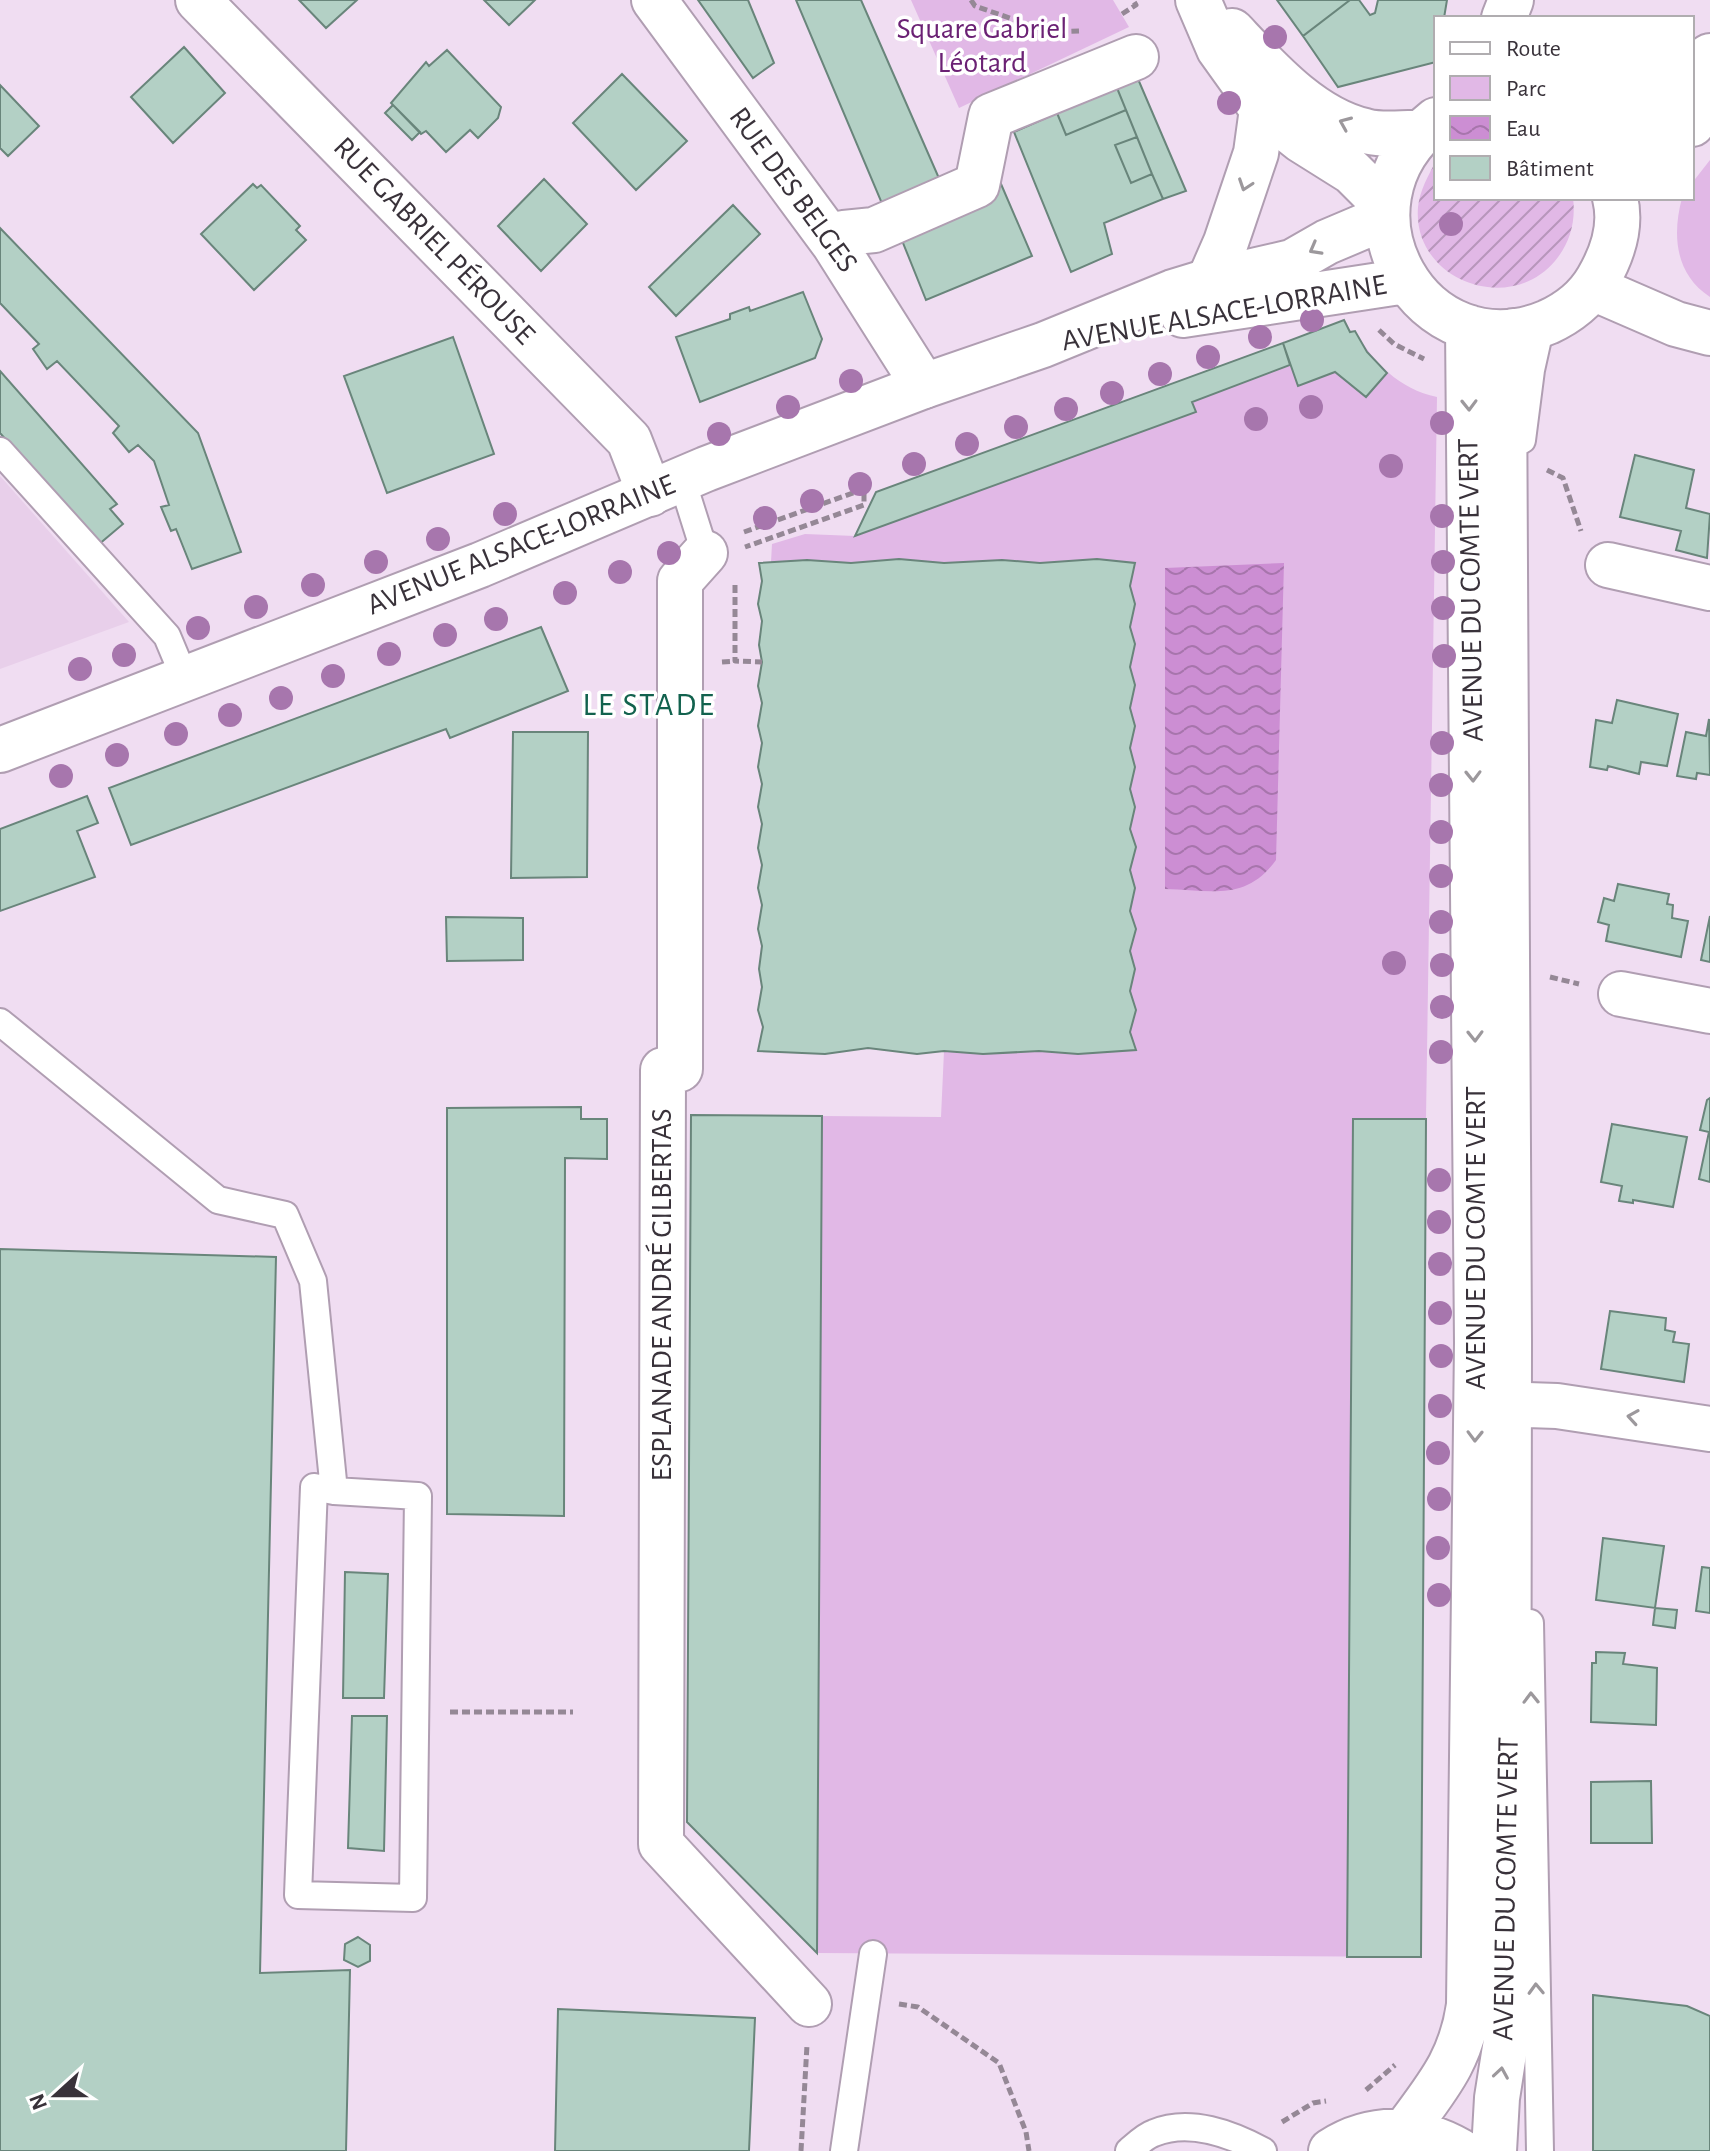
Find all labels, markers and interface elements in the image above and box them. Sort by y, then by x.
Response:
park label: Square Gabriel Léotard [896,14,1068,78]
legend [1434,16,1694,200]
text: Route [1506,37,1561,61]
text: Parc [1506,77,1546,101]
street label: RUE DES BELGES [723,102,863,278]
one-way arrow [1339,117,1353,133]
text: Eau [1506,117,1540,141]
street label: RUE GABRIEL PÉROUSE [328,130,542,350]
text: Bâtiment [1506,157,1594,181]
one-way arrow [1239,177,1255,191]
one-way arrow [1309,239,1324,255]
street label: AVENUE ALSACE-LORRAINE [1059,270,1389,356]
one-way arrow [1461,399,1478,411]
street label: AVENUE DU COMTE VERT [1453,438,1489,742]
street label: AVENUE ALSACE-LORRAINE [363,469,679,621]
district label: LE STADE [582,689,716,721]
one-way arrow [1464,770,1482,783]
one-way arrow [1467,1030,1484,1043]
street label: AVENUE DU COMTE VERT [1461,1086,1491,1390]
street label: ESPLANADE ANDRÉ GILBERTAS [645,1108,677,1482]
one-way arrow [1626,1409,1640,1426]
one-way arrow [1467,1430,1484,1443]
one-way arrow [1522,1691,1540,1704]
street label: AVENUE DU COMTE VERT [1488,1737,1524,2041]
one-way arrow [1528,1982,1545,1995]
north arrow [16,2055,96,2135]
one-way arrow [1492,2067,1509,2080]
text: N [25,2091,51,2113]

